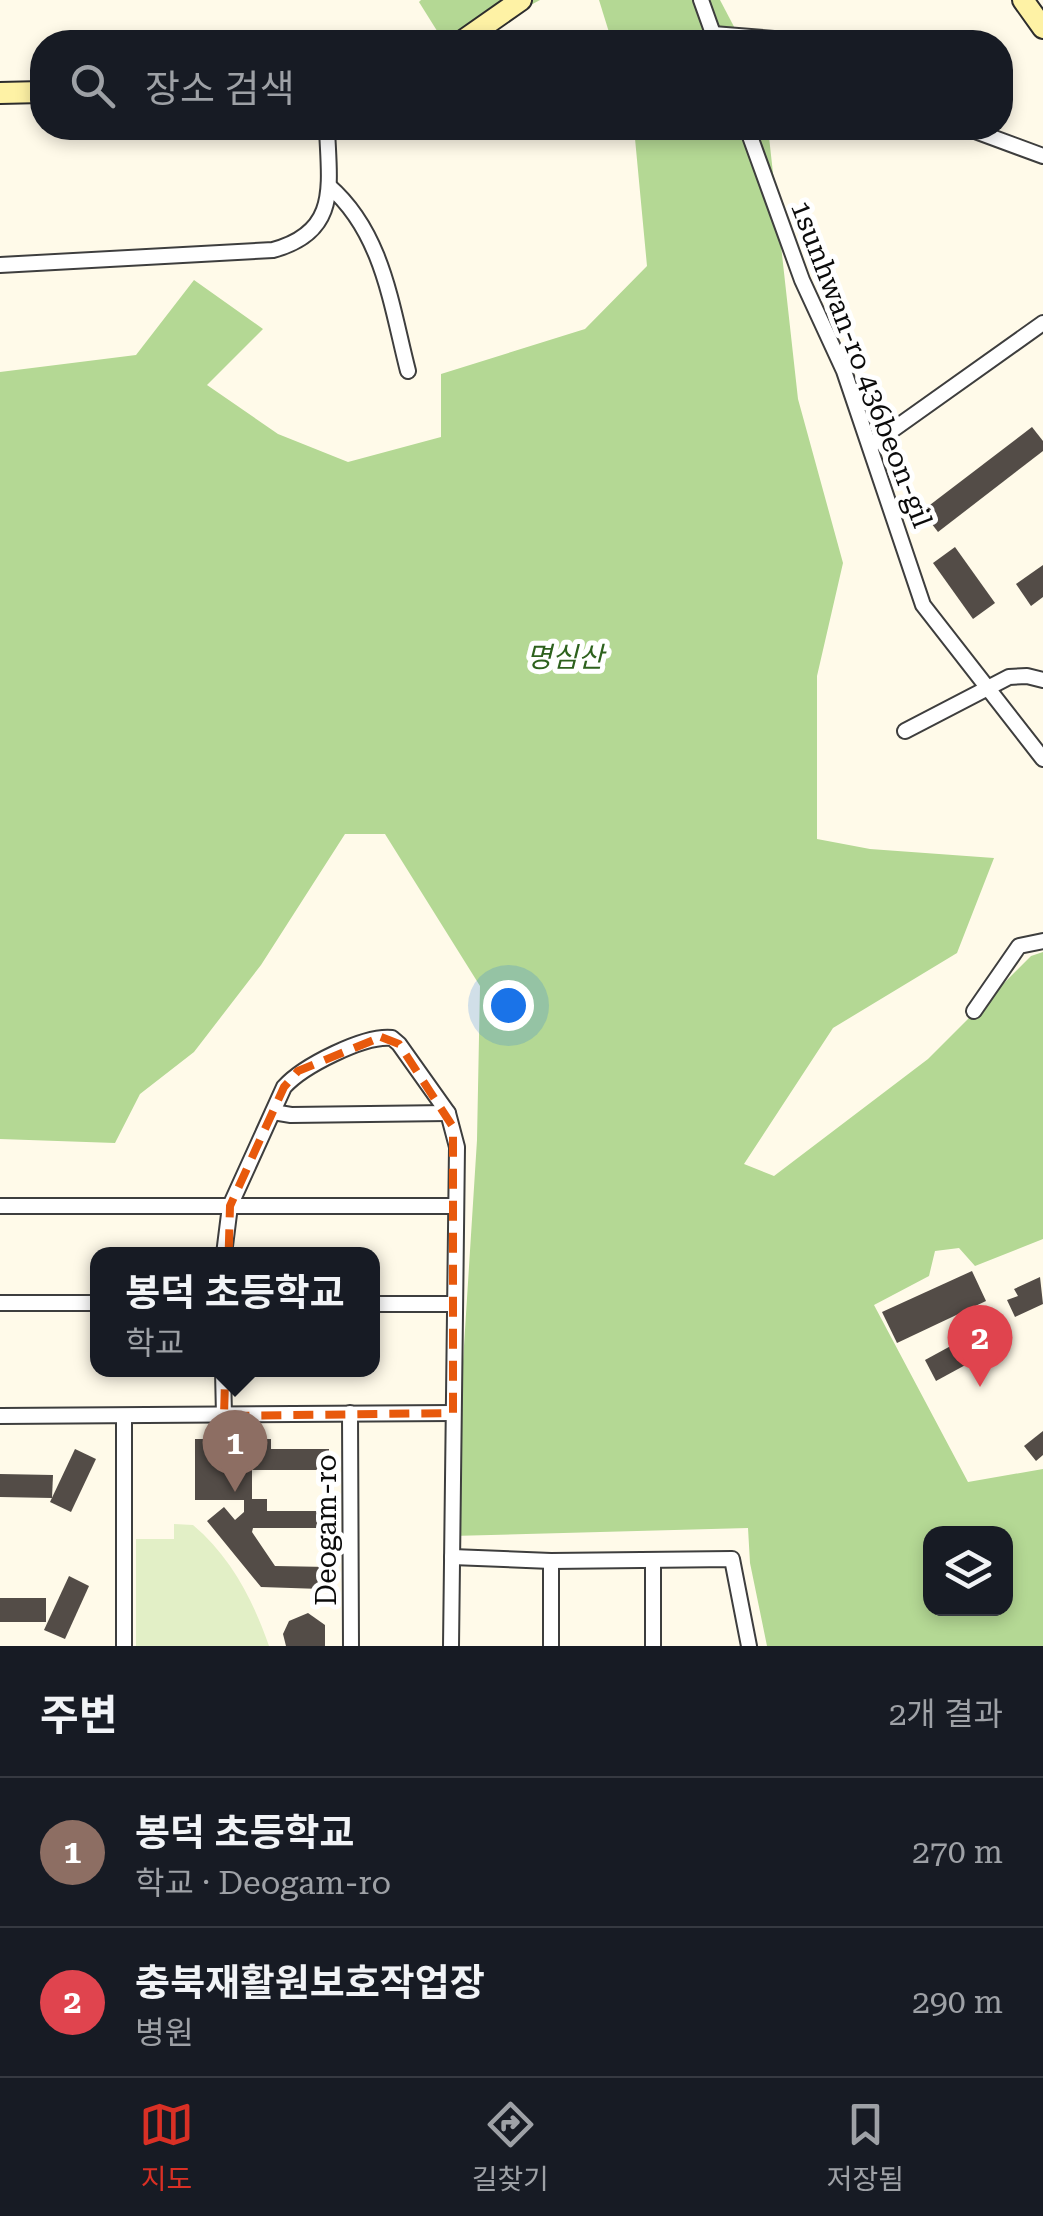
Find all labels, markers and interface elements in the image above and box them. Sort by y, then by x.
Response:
search box [30,30,1013,140]
icon: search [65,58,120,113]
text: 장소 검색 [145,67,294,111]
street label: 1sunhwan-ro 436beon-gil [784,196,939,533]
park label: 명심산 [526,641,607,674]
your location [483,980,534,1031]
popup [90,1247,380,1377]
text: 봉덕 초등학교 [125,1271,345,1315]
pin: 2 [948,1304,1012,1387]
text: 학교 [125,1324,184,1362]
pin: 1 [202,1410,268,1492]
street label: Deogam-ro [310,1454,343,1606]
map controls [923,1526,1013,1616]
button: layers [923,1526,1013,1616]
text: 주변 [40,1691,117,1740]
text: 2개 결과 [889,1695,1003,1733]
text: 봉덕 초등학교 [135,1811,354,1855]
text: 1 [64,1833,81,1871]
text: 270 m [912,1833,1003,1871]
text: 학교 · Deogam-ro [135,1864,391,1902]
text: 충북재활원보호작업장 [135,1961,485,2005]
text: 2 [64,1983,81,2021]
text: 290 m [912,1983,1003,2021]
text: 병원 [135,2014,194,2052]
tab: 지도 [139,2097,194,2197]
tab: 길찾기 [472,2097,549,2197]
tab: 저장됨 [827,2097,904,2197]

